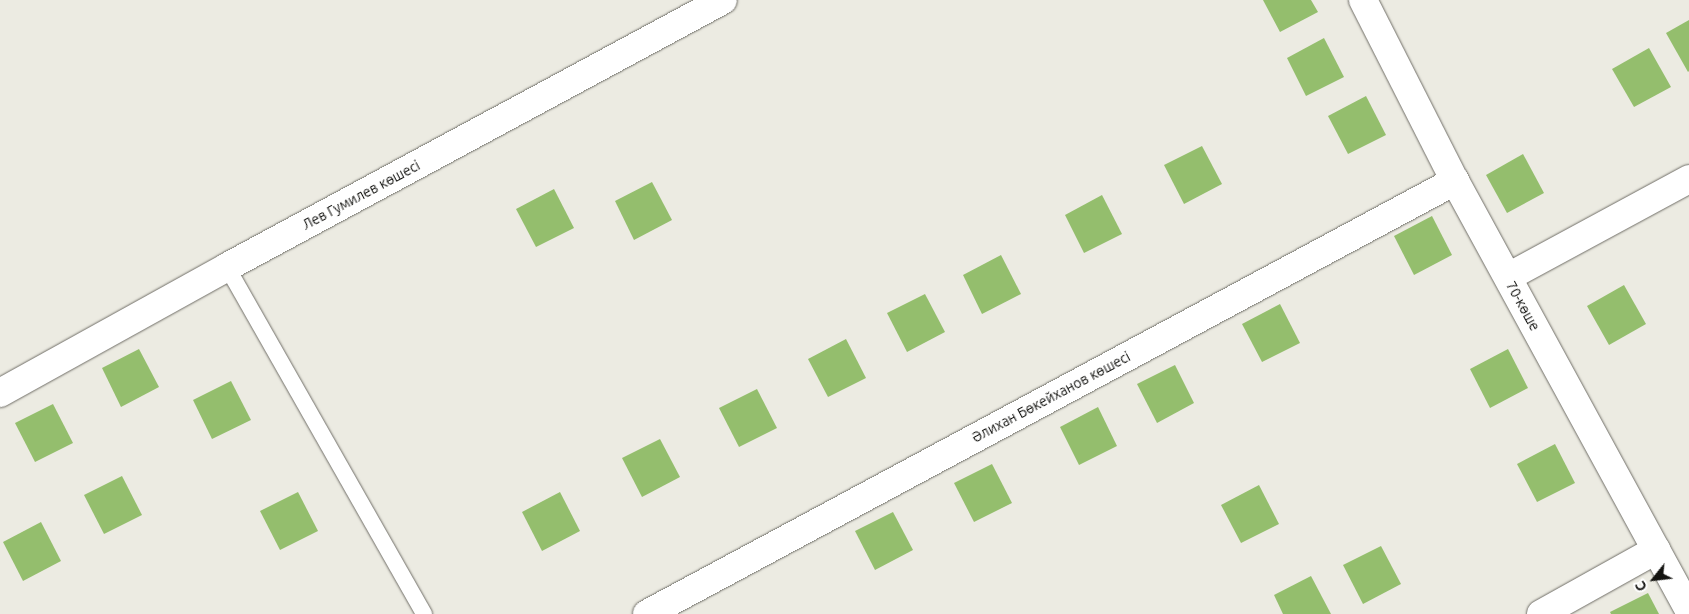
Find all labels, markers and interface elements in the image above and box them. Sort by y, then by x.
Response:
street label: Лев Гумилев көшесі [299,157,423,233]
street label: 70-көше [1503,278,1543,334]
street label: Әлихан Бөкейханов көшесі [969,348,1133,446]
north arrow [1629,554,1679,604]
text: С [1632,578,1650,594]

